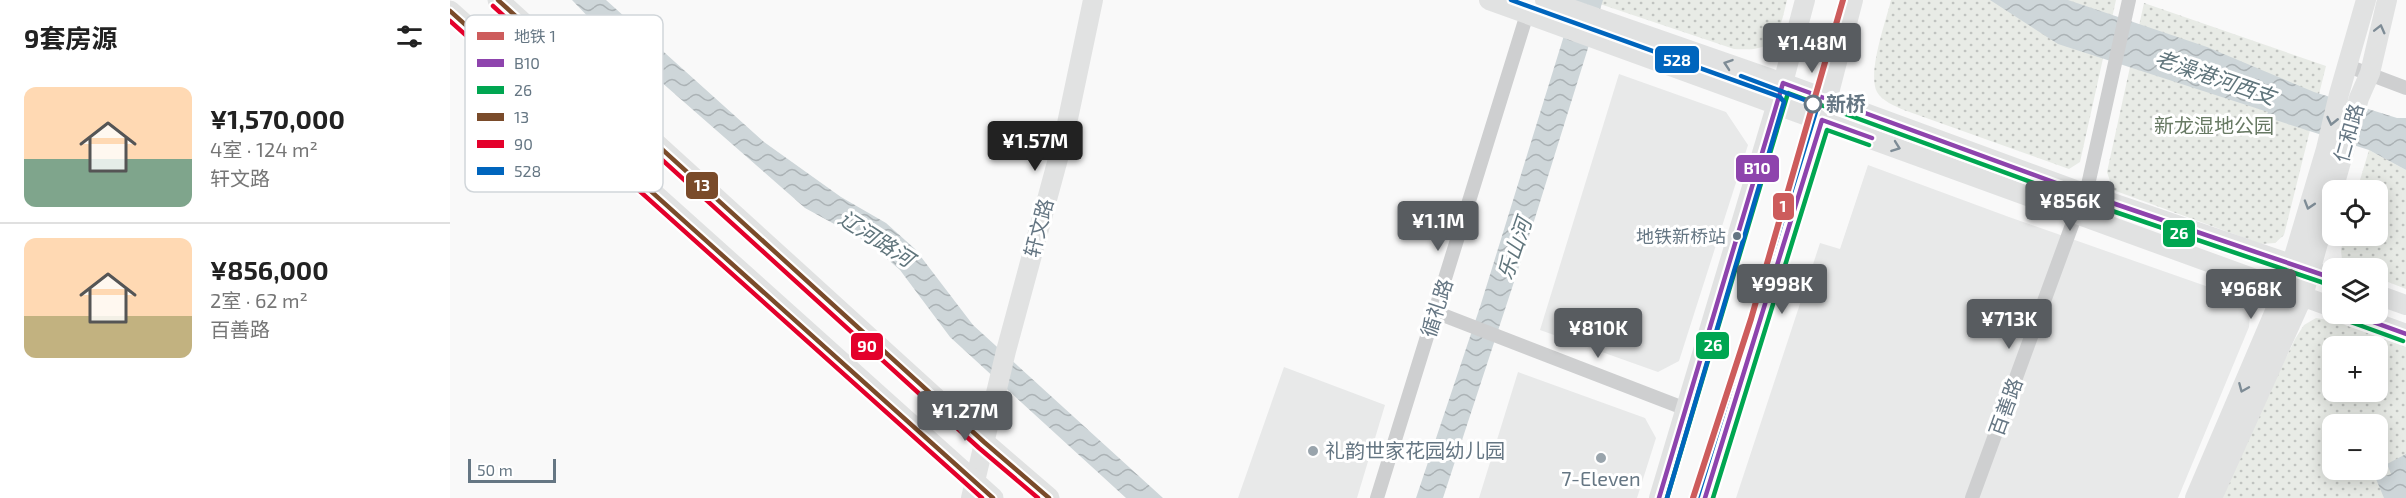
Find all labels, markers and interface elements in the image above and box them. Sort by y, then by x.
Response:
legend [465,15,663,192]
icon: filters [393,20,426,53]
text: 9套房源 [24,22,117,53]
pin: ¥1.48M [1763,23,1861,74]
one-way arrow [2373,25,2386,35]
text: 地铁 1 [514,26,556,45]
text: ¥1.48M [1777,30,1847,54]
water label: 老澡港河西支 [2152,44,2281,110]
line badge: 528 [1654,45,1700,74]
text: 528 [1663,50,1691,69]
text: B10 [514,53,540,72]
one-way arrow [1723,58,1734,71]
text: 26 [514,80,532,99]
place label: 新桥 [1826,91,1866,115]
marker: 新桥 [1804,95,1822,113]
street label: 仁和路 [2328,101,2368,165]
text: ¥1,570,000 [210,103,345,134]
text: 13 [514,107,529,126]
icon: home [72,111,144,183]
park label: 新龙湿地公园 [2154,113,2274,137]
one-way arrow [2327,116,2340,126]
pin: ¥1.57M [986,121,1084,172]
text: ¥1.57M [1002,128,1068,152]
text: 90 [514,134,533,153]
text: 4室 · 124 m² [210,137,318,161]
one-way arrow [1890,140,1901,153]
line badge: B10 [1735,154,1780,183]
text: B10 [1743,158,1771,177]
text: 528 [514,161,541,180]
text: 轩文路 [210,166,270,190]
line badge: 13 [685,171,719,200]
text: 13 [694,175,710,194]
map controls [2322,180,2388,480]
button: locate [2322,180,2388,246]
pin: ¥856K [2028,181,2112,232]
text: ¥856K [2039,188,2101,212]
line badge: 1 [1772,192,1795,221]
street label: 轩文路 [1019,196,1057,260]
text: 1 [1780,196,1786,215]
one-way arrow [2304,199,2316,210]
pin: ¥1.1M [1396,201,1480,252]
water label: 辽河路河 [835,204,922,273]
text: ¥1.1M [1412,208,1464,232]
water label: 乐山河 [1492,211,1537,282]
line badge: 26 [2162,219,2196,248]
text: 26 [2170,223,2188,242]
place label: 地铁新桥站 [1636,225,1726,247]
marker: 地铁新桥站 [1731,230,1743,242]
text: ¥856,000 [210,254,329,285]
button: layers [2322,258,2388,324]
icon: home [72,262,144,334]
pin: ¥998K [1740,264,1824,315]
pin: ¥968K [2209,269,2293,320]
text: ¥998K [1751,271,1813,295]
street label: 循礼路 [1415,275,1457,340]
text: ¥968K [2220,276,2282,300]
text: 2室 · 62 m² [210,288,308,312]
pin: ¥713K [1967,299,2051,350]
text: ¥713K [1981,306,2037,330]
pin: ¥810K [1556,308,1640,359]
text: ¥810K [1568,315,1628,339]
text: 百善路 [210,317,270,341]
line badge: 26 [1695,331,1730,360]
line badge: 90 [850,332,884,361]
text: 26 [1704,335,1722,354]
text: 90 [857,336,877,355]
button: + [2322,336,2388,402]
street label: 百善路 [1984,374,2027,439]
one-way arrow [2238,382,2250,393]
pin: ¥1.27M [916,391,1014,442]
text: ¥1.27M [931,398,999,422]
button: − [2322,414,2388,480]
place label: 礼韵世家花园幼儿园 [1325,438,1505,462]
marker: 礼韵世家花园幼儿园 [1306,444,1320,458]
marker: 7-Eleven [1594,451,1608,465]
scale bar [468,456,556,484]
text: 50 m [477,460,513,479]
place label: 7-Eleven [1561,466,1641,490]

